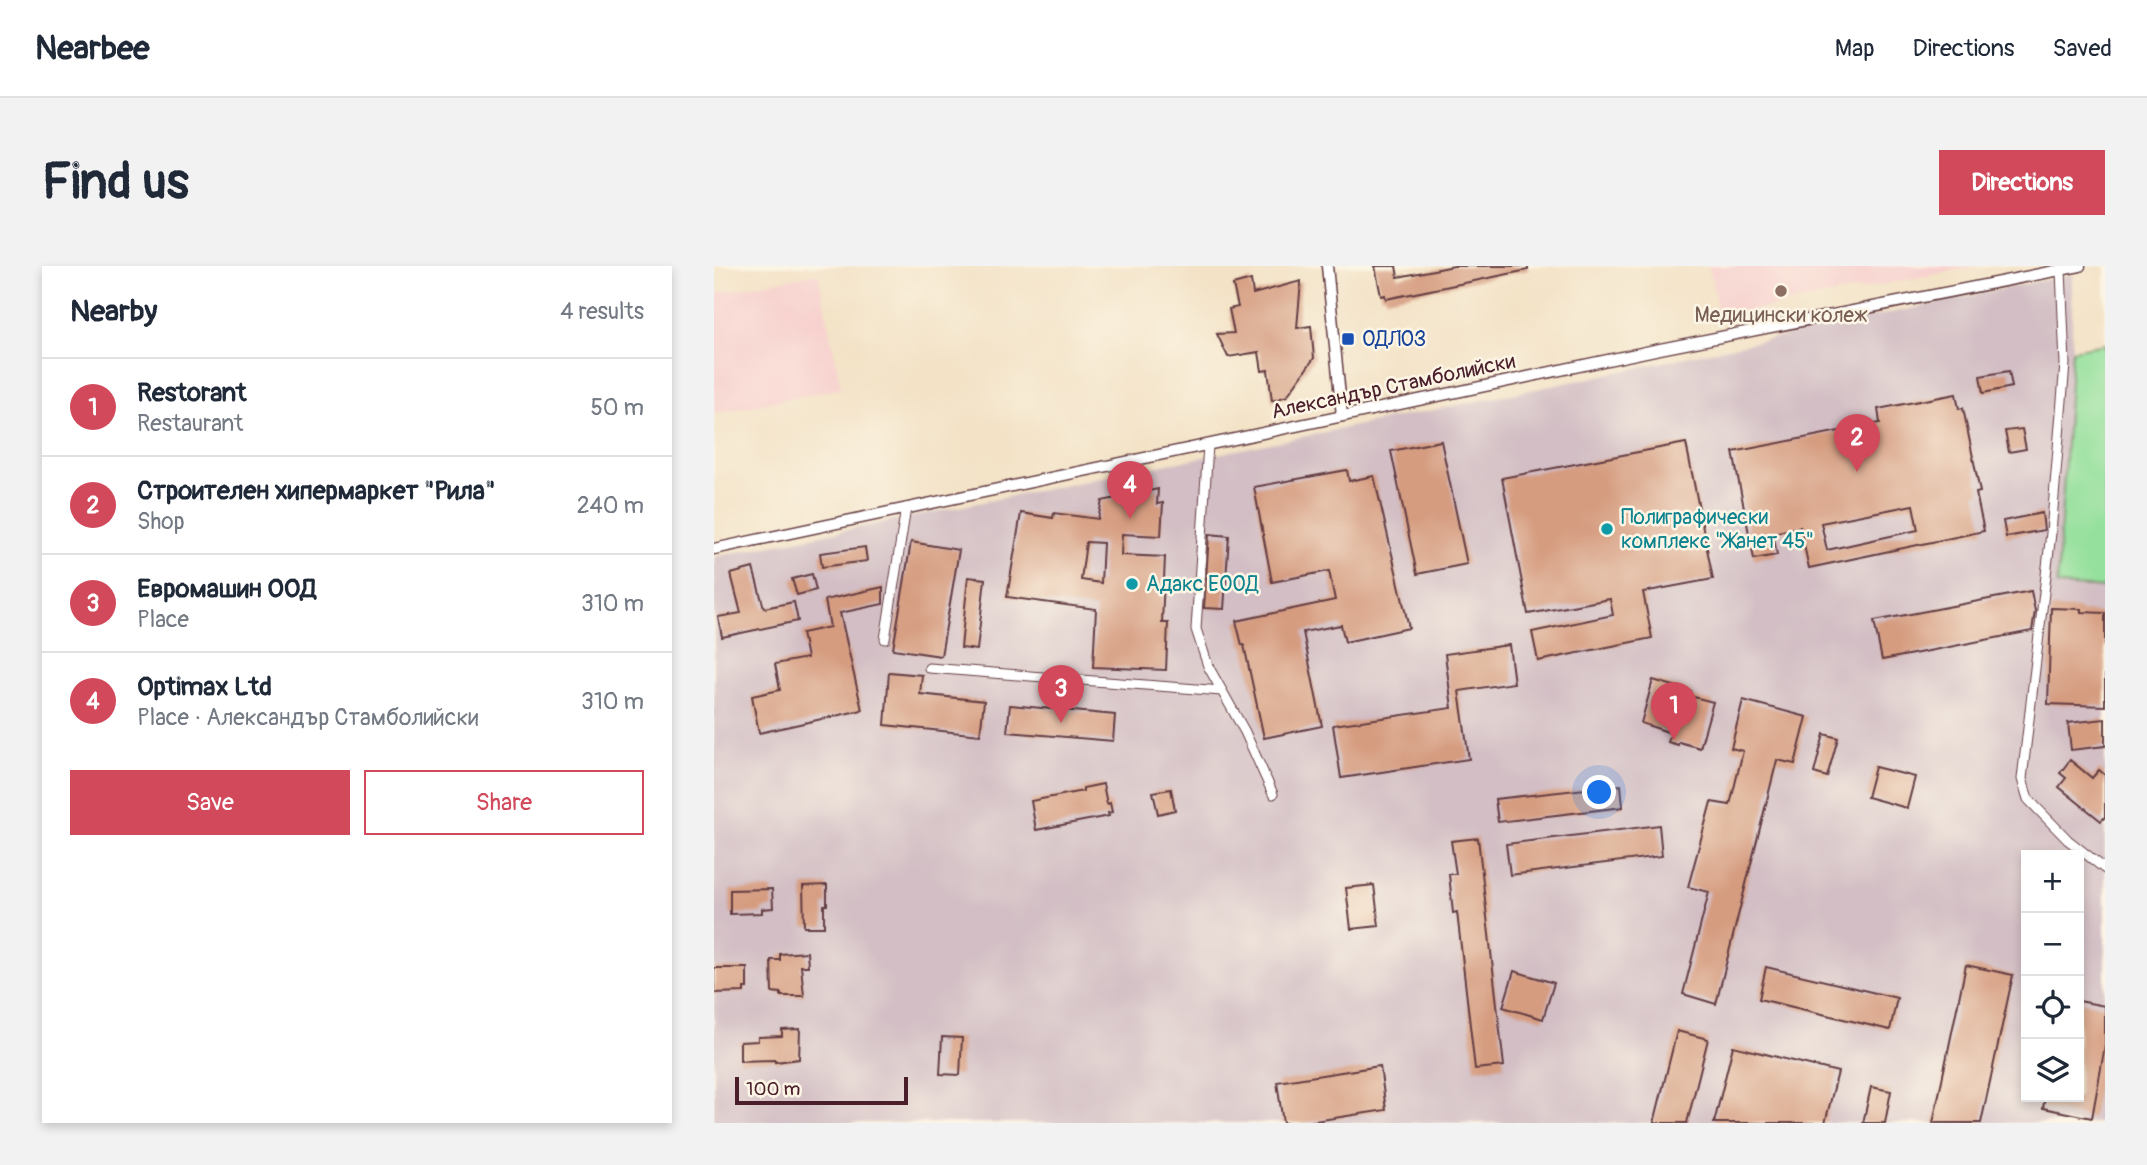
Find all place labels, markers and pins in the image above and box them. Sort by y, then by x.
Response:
marker: Медицински колеж [1773,283,1789,299]
place label: Медицински колеж [1695,302,1868,329]
place label: ОДЛОЗ [1362,326,1426,353]
marker: ОДЛОЗ [1340,331,1356,347]
pin: 2 [1834,414,1880,472]
pin: 4 [1107,461,1153,519]
place label: Полиграфически комплекс "Жанет 45" [1621,504,1814,555]
marker: Полиграфически комплекс "Жанет 45" [1599,521,1615,537]
place label: Адакс ЕООД [1146,571,1259,598]
marker: Адакс ЕООД [1124,576,1140,592]
pin: 3 [1038,665,1084,723]
pin: 1 [1651,682,1697,740]

